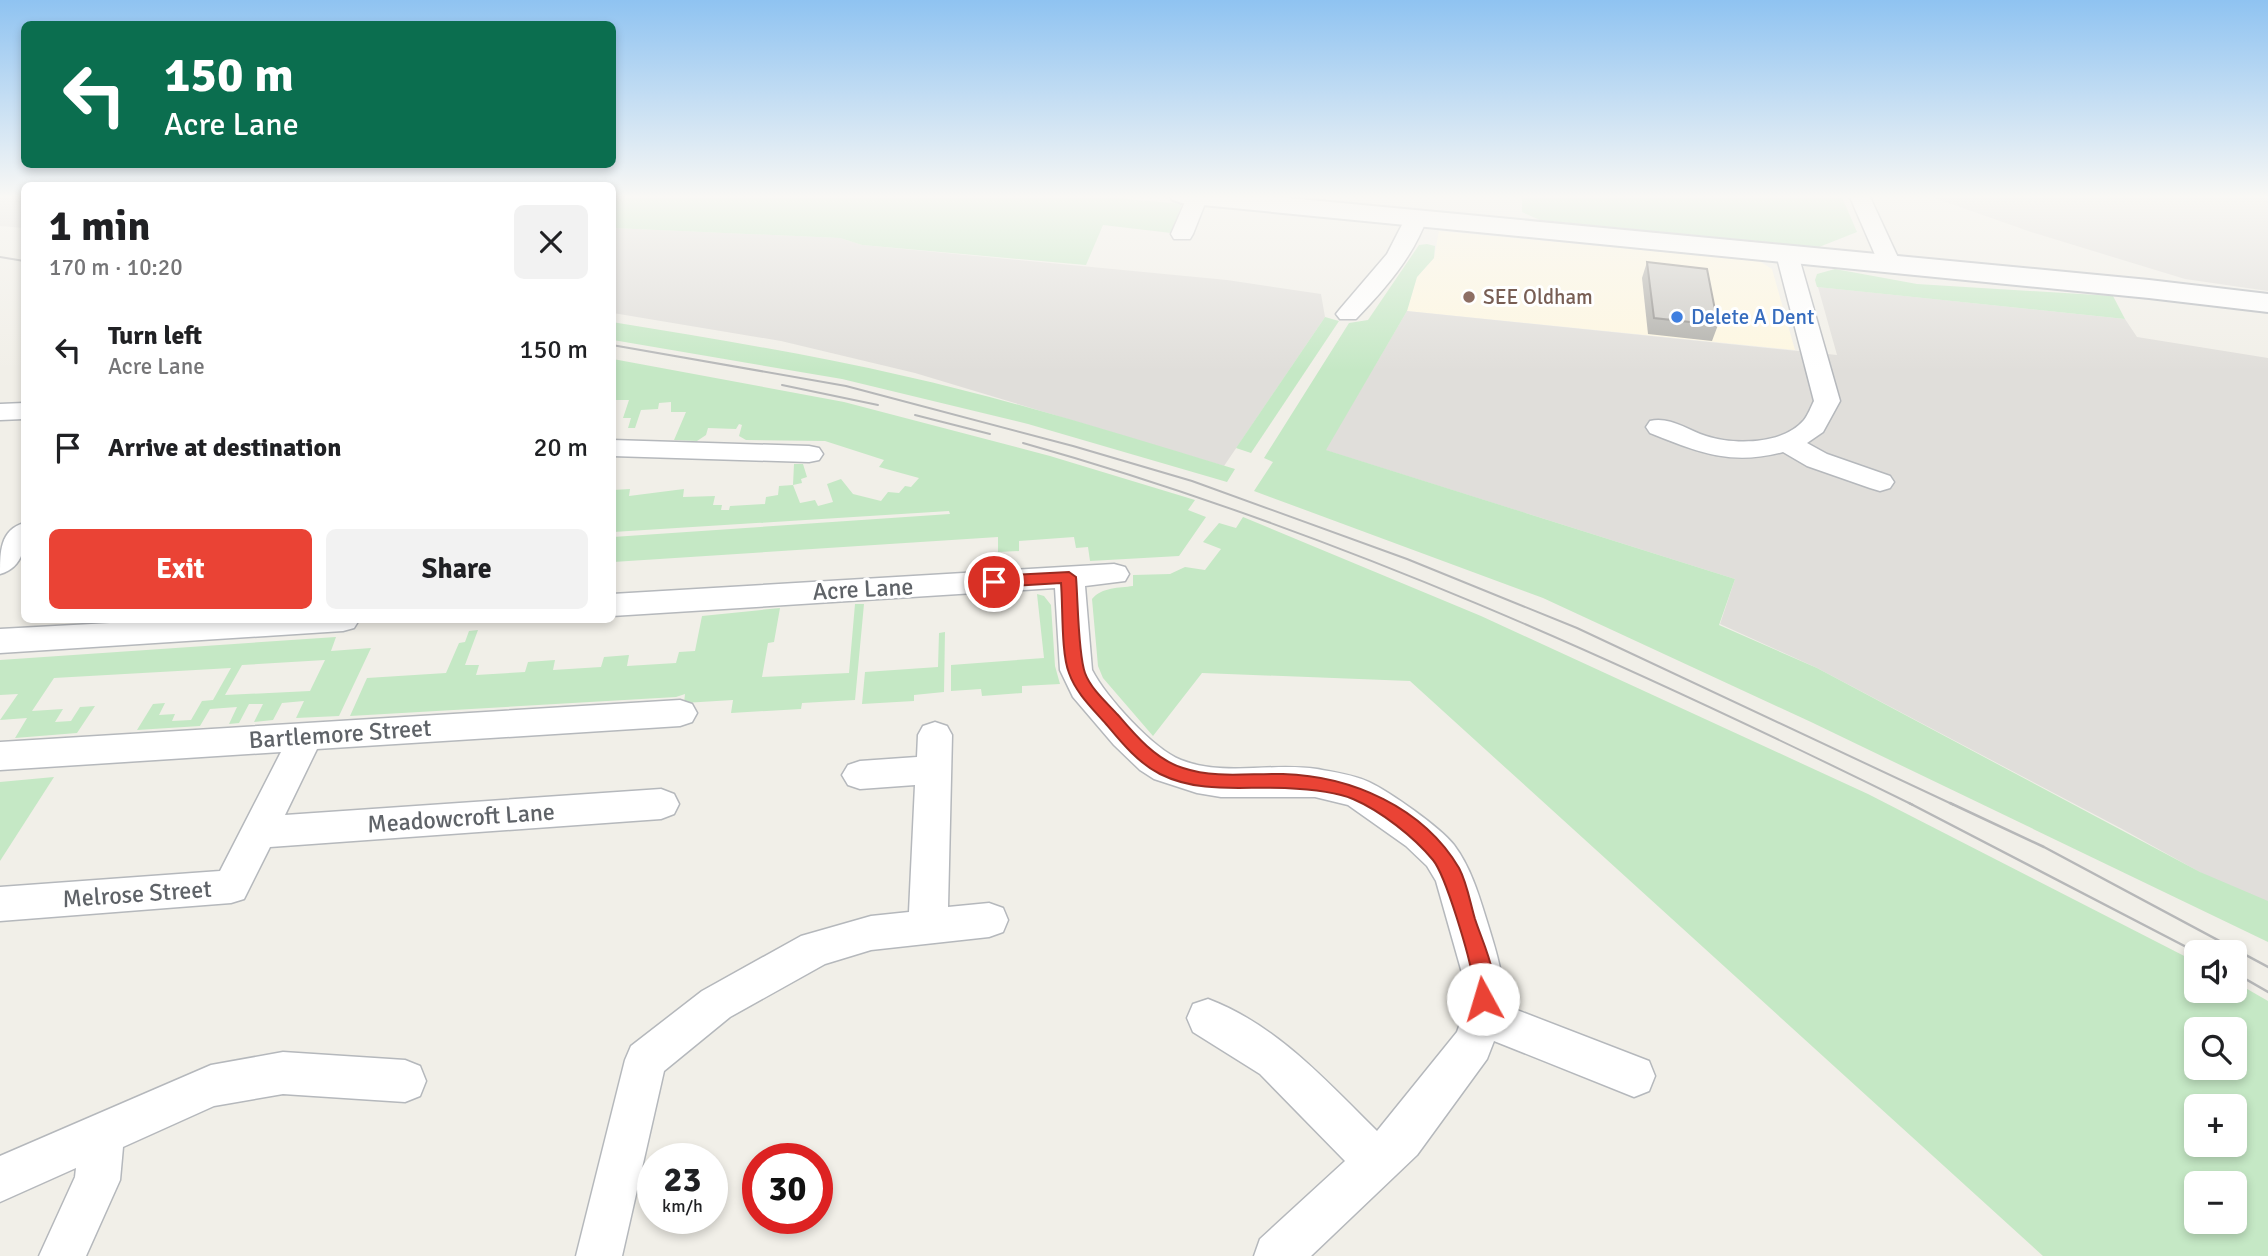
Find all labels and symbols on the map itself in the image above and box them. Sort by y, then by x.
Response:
place label: SEE Oldham [1483,284,1593,310]
marker: SEE Oldham [1461,289,1477,305]
place label: Delete A Dent [1691,304,1814,330]
marker: Delete A Dent [1669,309,1685,325]
pin [964,552,1024,612]
street label: Acre Lane [812,571,914,607]
street label: Bartlemore Street [248,713,432,755]
street label: Meadowcroft Lane [366,796,556,840]
street label: Melrose Street [61,874,213,914]
position arrow [1446,962,1520,1036]
speed limit sign: 30 [742,1143,833,1234]

